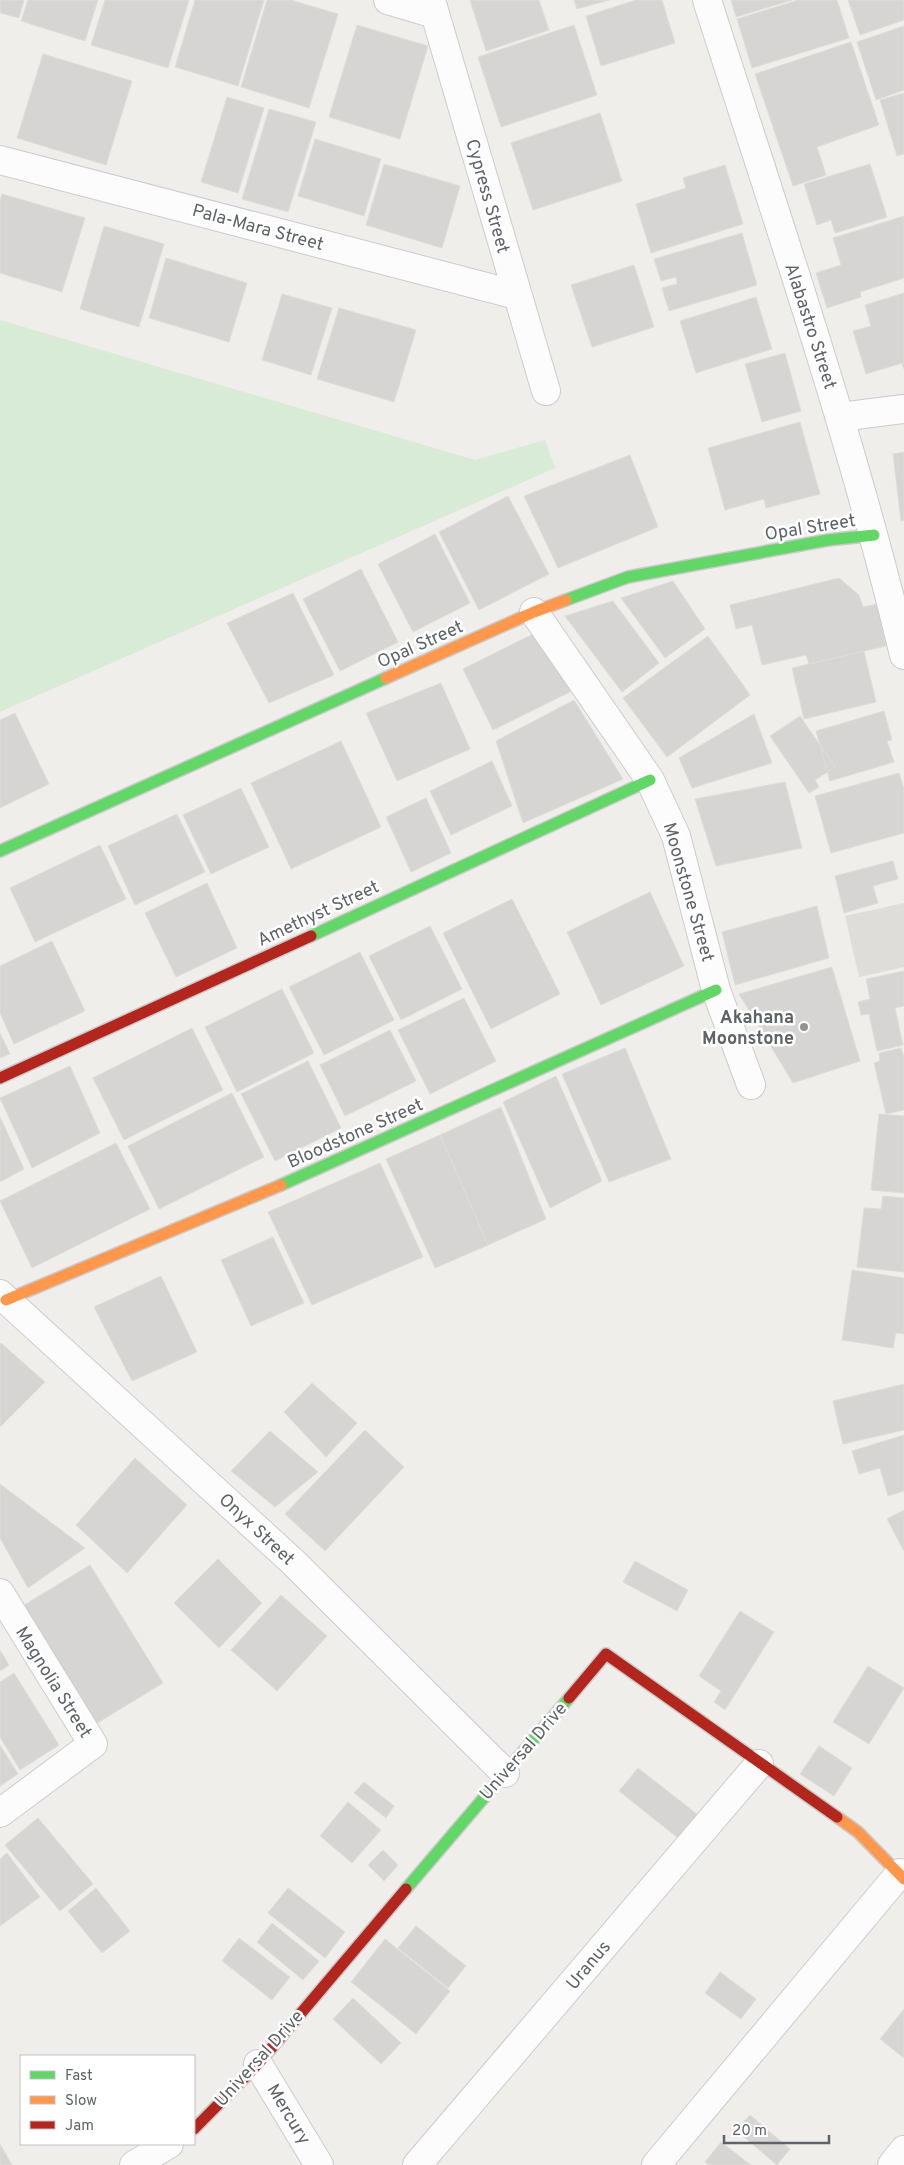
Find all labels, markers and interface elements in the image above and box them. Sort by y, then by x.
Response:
street label: Cypress Street [459,137,514,256]
street label: Pala-Mara Street [189,200,326,257]
street label: Alabastro Street [778,261,841,392]
street label: Opal Street [763,510,857,547]
street label: Opal Street [374,616,467,675]
street label: Moonstone Street [657,820,718,965]
street label: Amethyst Street [254,876,383,953]
place label: Akahana Moonstone [702,1007,794,1051]
marker: Akahana Moonstone [798,1021,810,1033]
street label: Bloodstone Street [284,1094,427,1175]
street label: Onyx Street [213,1489,299,1571]
street label: Magnolia Street [9,1623,96,1743]
street label: Universal Drive [475,1698,573,1806]
street label: Uranus [562,1937,616,1995]
street label: Universal Drive [211,2006,310,2112]
legend [20,2055,195,2145]
text: Fast [65,2067,93,2086]
street label: Mercury [261,2080,315,2149]
text: Slow [65,2092,97,2111]
scale bar [724,2112,829,2144]
text: Jam [65,2117,94,2136]
text: 20 m [732,2122,767,2141]

